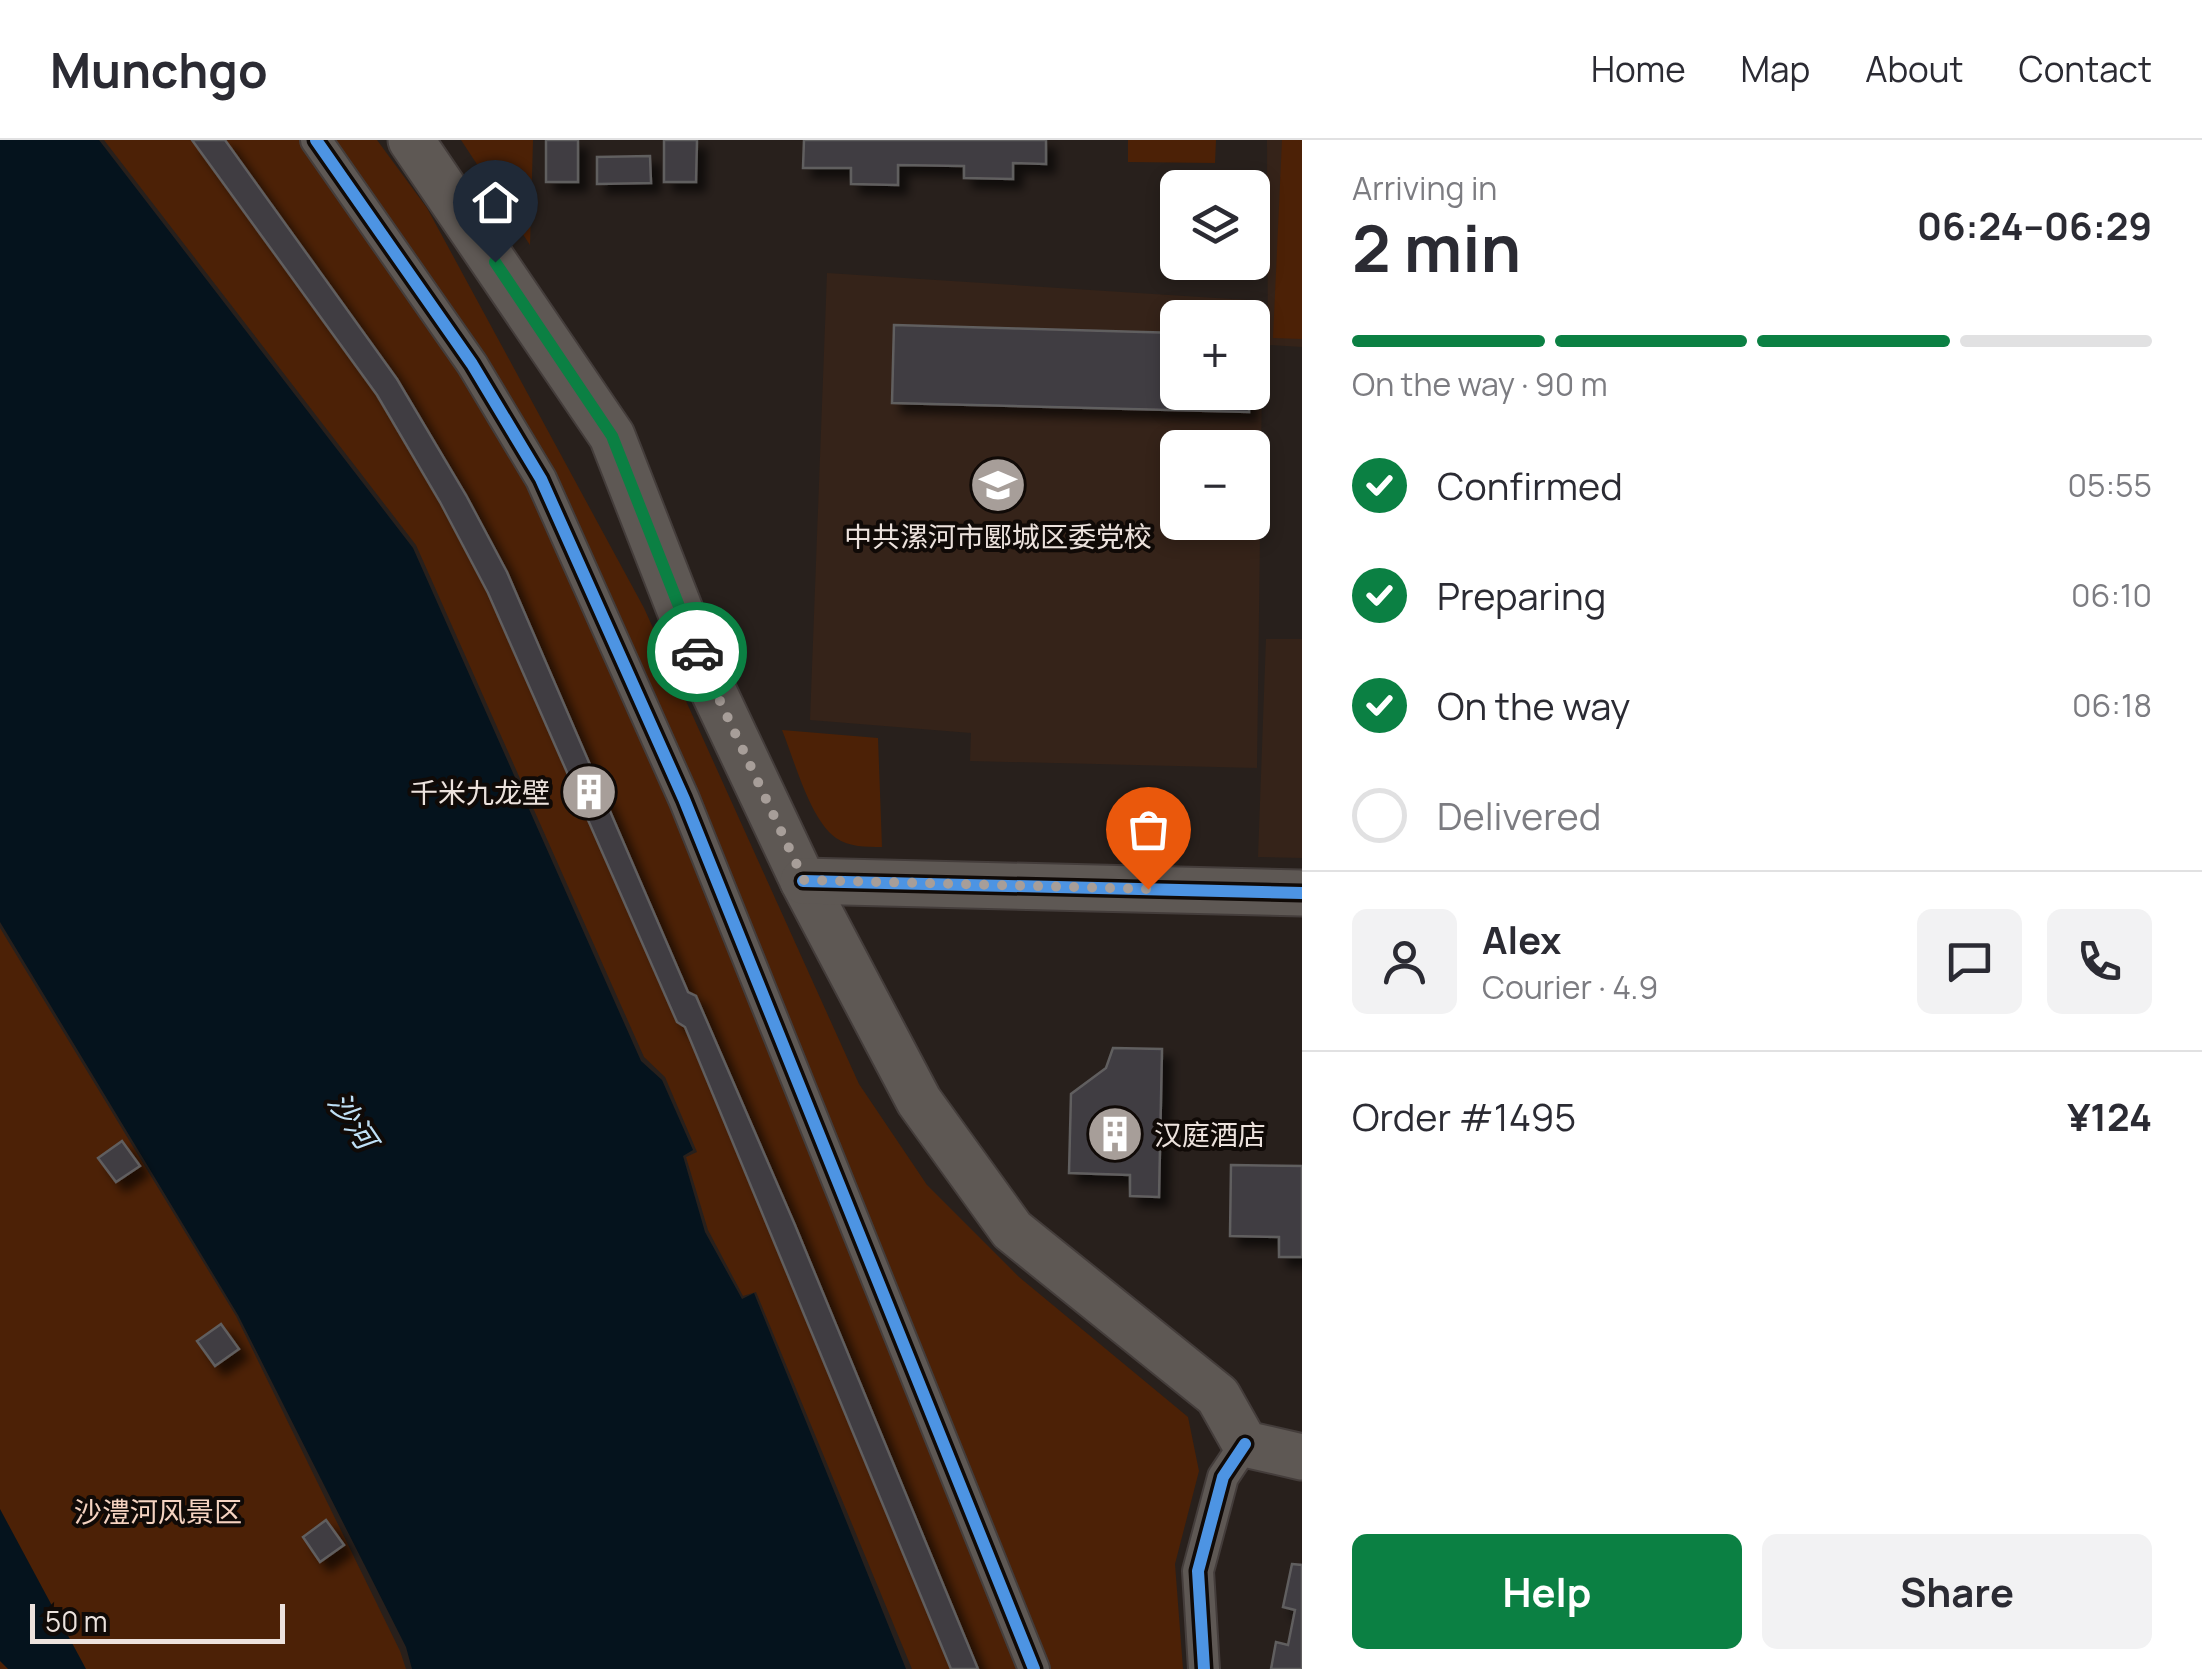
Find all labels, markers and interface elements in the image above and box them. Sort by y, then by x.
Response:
text: Munchgo [50,37,268,102]
text: Home [1591,45,1686,93]
text: Map [1741,45,1810,93]
text: About [1865,45,1964,93]
text: Contact [2019,45,2152,93]
pin [453,160,538,263]
text: Arriving in [1352,166,1497,210]
map controls [1160,170,1270,540]
button: layers [1160,170,1270,280]
icon: home [468,175,523,230]
text: 06:24–06:29 [1917,199,2152,251]
text: 2 min [1352,203,1521,292]
button: + [1160,300,1270,410]
text: On the way · 90 m [1352,362,1608,406]
button: − [1160,430,1270,540]
school or university icon: 中共漯河市郾城区委党校 [968,455,1028,515]
icon: check [1352,458,1407,513]
text: Confirmed [1437,459,1623,511]
text: 05:55 [2067,463,2152,507]
place label: 中共漯河市郾城区委党校 [844,517,1152,555]
icon: check [1352,568,1407,623]
text: Preparing [1437,569,1606,621]
text: 06:10 [2071,573,2152,617]
courier [647,602,747,702]
icon: car [670,625,725,680]
icon: check [1352,678,1407,733]
text: On the way [1437,679,1630,731]
text: 06:18 [2072,683,2152,727]
building icon: 千米九龙壁 [559,762,619,822]
place label: 千米九龙壁 [410,773,550,811]
pin [1106,787,1191,890]
text: Delivered [1437,789,1601,841]
icon: bag [1121,802,1176,857]
button: person [1352,909,1457,1014]
button: chat [1917,909,2022,1014]
button: phone [2047,909,2152,1014]
text: Alex [1482,913,1561,965]
text: Courier · 4.9 [1482,965,1658,1009]
water label: 沙河 [319,1084,390,1160]
text: Order #1495 [1352,1090,1576,1142]
text: ¥124 [2067,1090,2152,1142]
building icon: 汉庭酒店 [1085,1104,1145,1164]
place label: 汉庭酒店 [1154,1115,1266,1153]
park label: 沙澧河风景区 [74,1492,242,1530]
button: Help [1352,1534,1742,1649]
button: Share [1762,1534,2152,1649]
scale bar [30,1599,285,1644]
text: 50 m [45,1602,108,1640]

